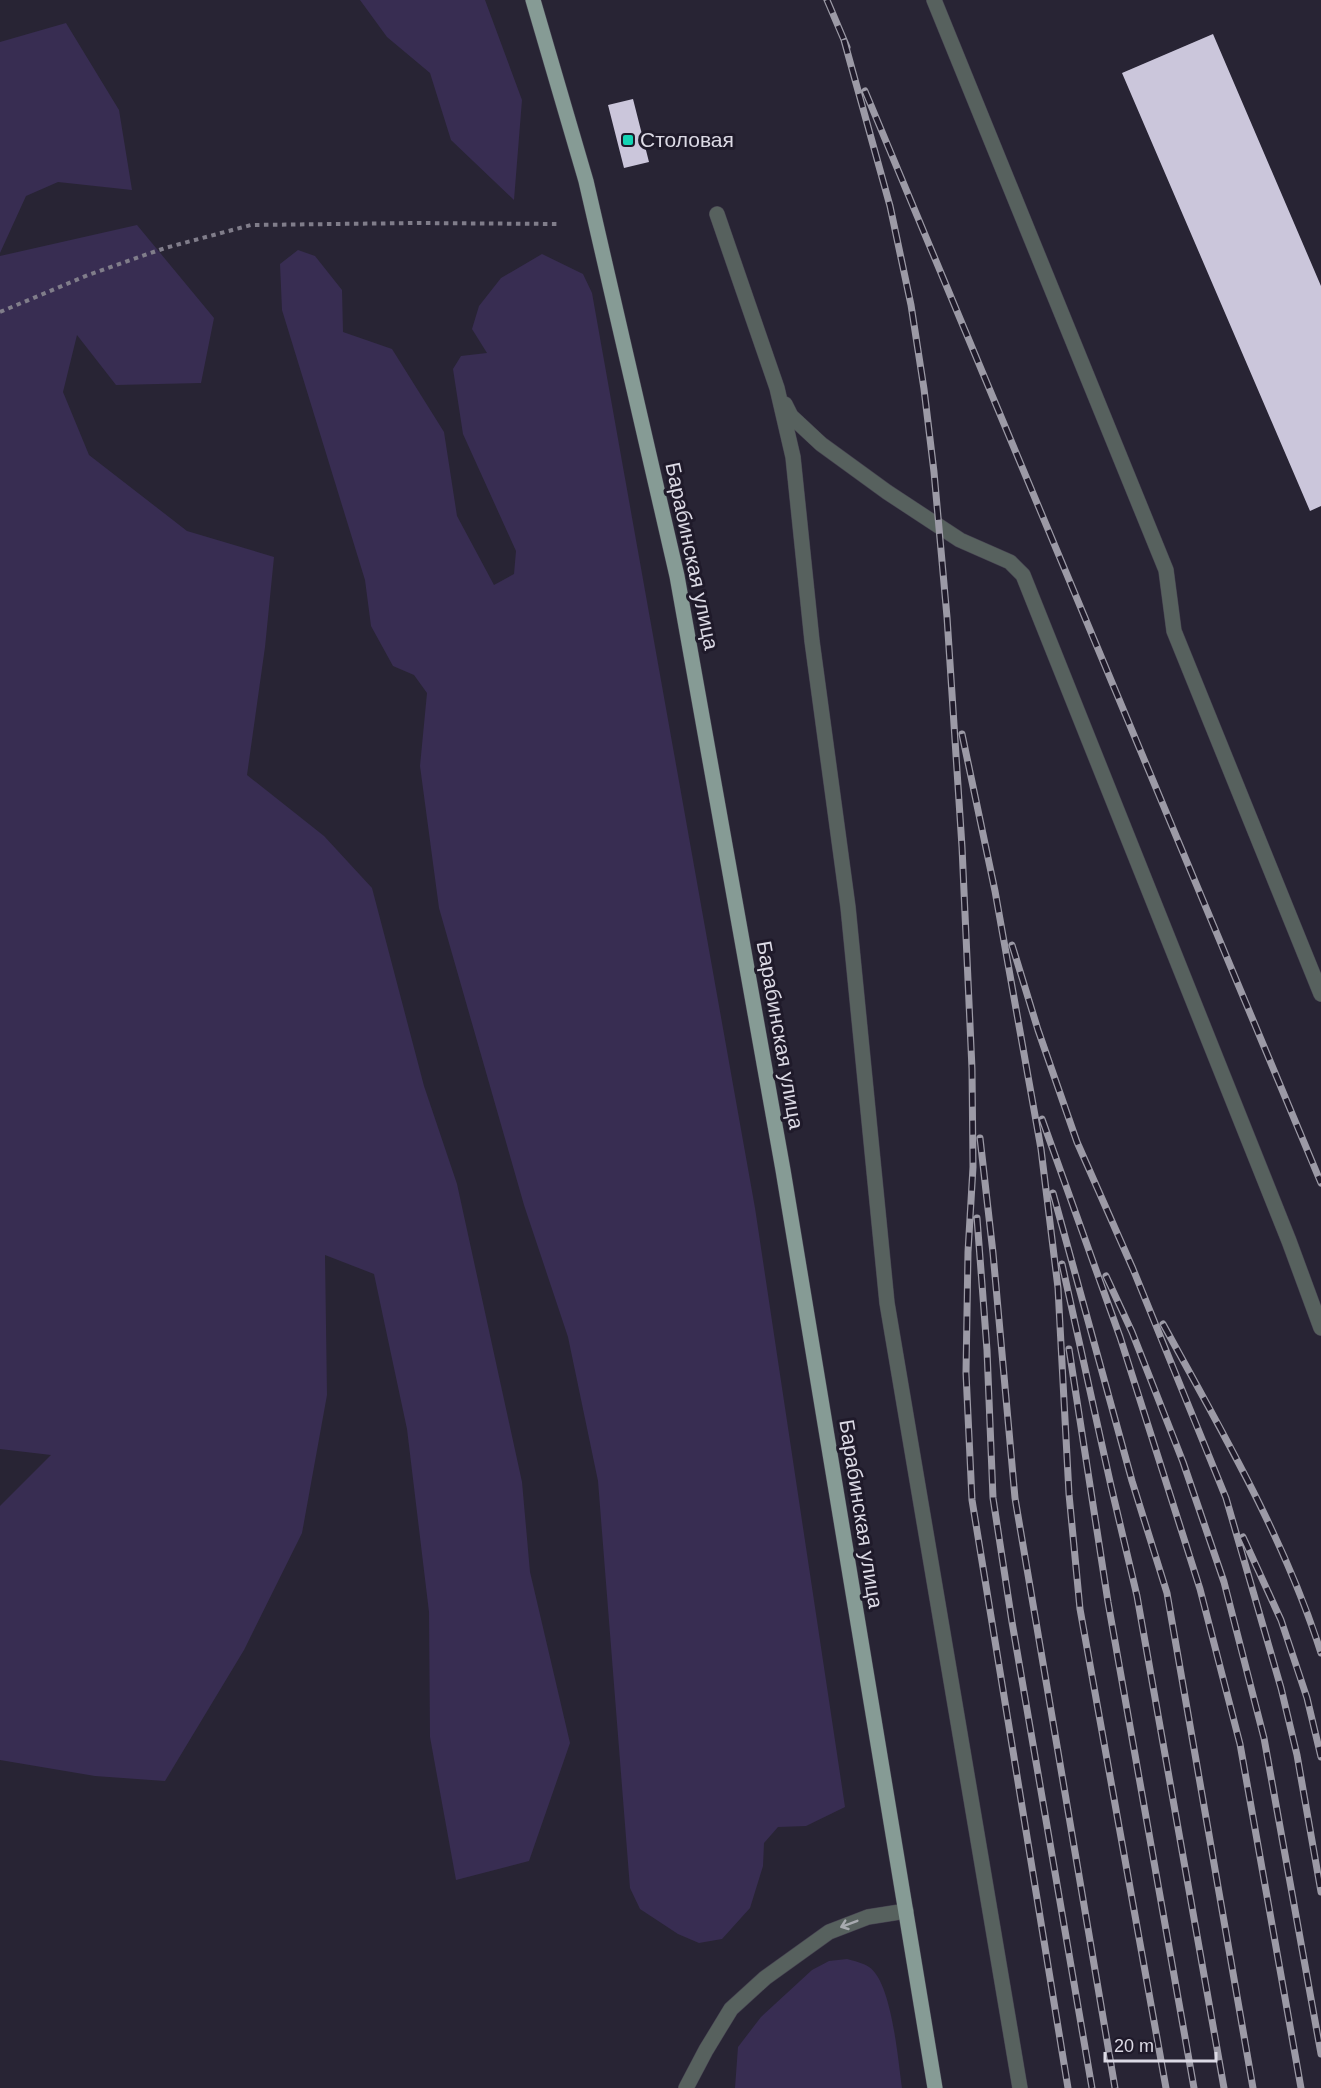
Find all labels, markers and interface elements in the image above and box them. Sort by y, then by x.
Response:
place label: Столовая [640,128,734,151]
marker: Столовая [621,133,635,147]
street label: Барабинская улица [661,460,724,652]
street label: Барабинская улица [753,939,808,1131]
street label: Барабинская улица [835,1418,888,1610]
one-way arrow [840,1920,859,1931]
scale bar [1105,2025,1216,2063]
text: 20 m [1114,2036,1154,2056]

